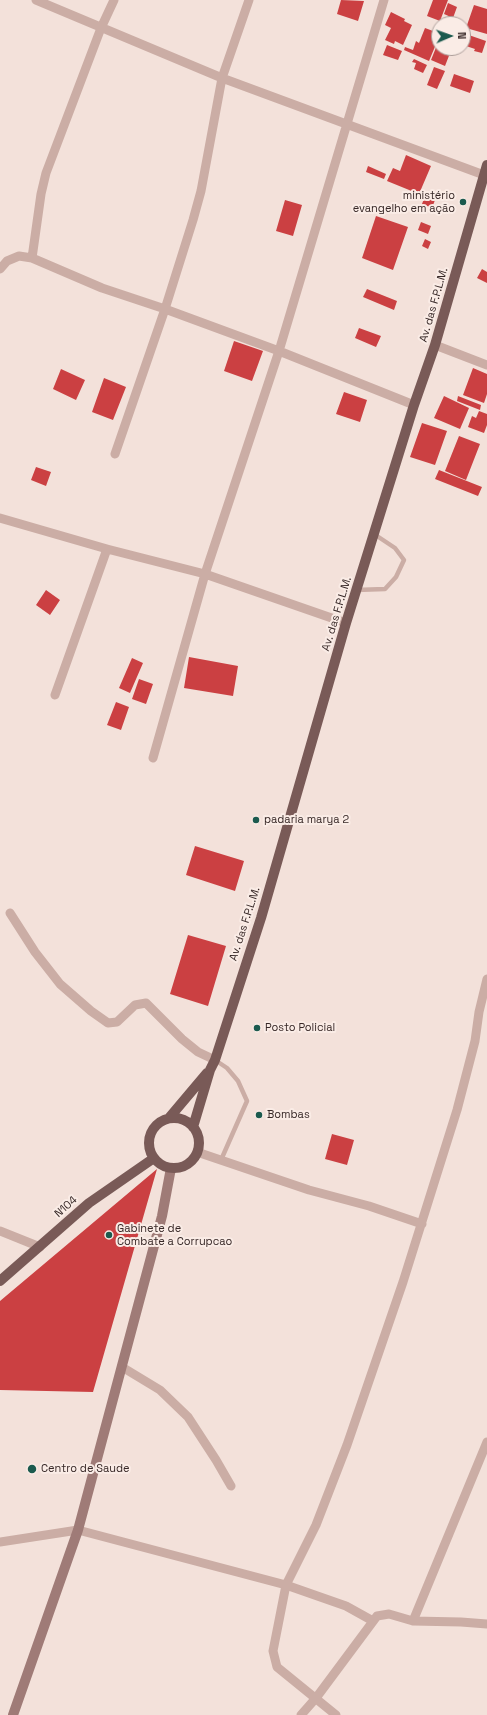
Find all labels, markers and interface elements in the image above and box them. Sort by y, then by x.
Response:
north arrow [431,16,471,56]
text: N [455,32,469,40]
place label: ministério evangelho em ação [353,189,455,215]
marker: ministério evangelho em ação [458,197,468,207]
street label: Av. das F.P.L.M. [417,266,451,344]
street label: Av. das F.P.L.M. [319,575,355,653]
place label: padaria marya 2 [264,813,349,827]
marker: padaria marya 2 [251,815,261,825]
street label: Av. das F.P.L.M. [227,885,263,963]
place label: Posto Policial [265,1021,335,1035]
marker: Posto Policial [252,1023,262,1033]
place label: Bombas [267,1108,310,1122]
marker: Bombas [254,1110,264,1120]
street label: N104 [52,1193,80,1221]
place label: Gabinete de Combate a Corrupcao [117,1222,232,1248]
marker: Gabinete de Combate a Corrupcao [104,1230,114,1240]
place label: Centro de Saude [41,1462,129,1476]
marker: Centro de Saude [26,1463,38,1475]

